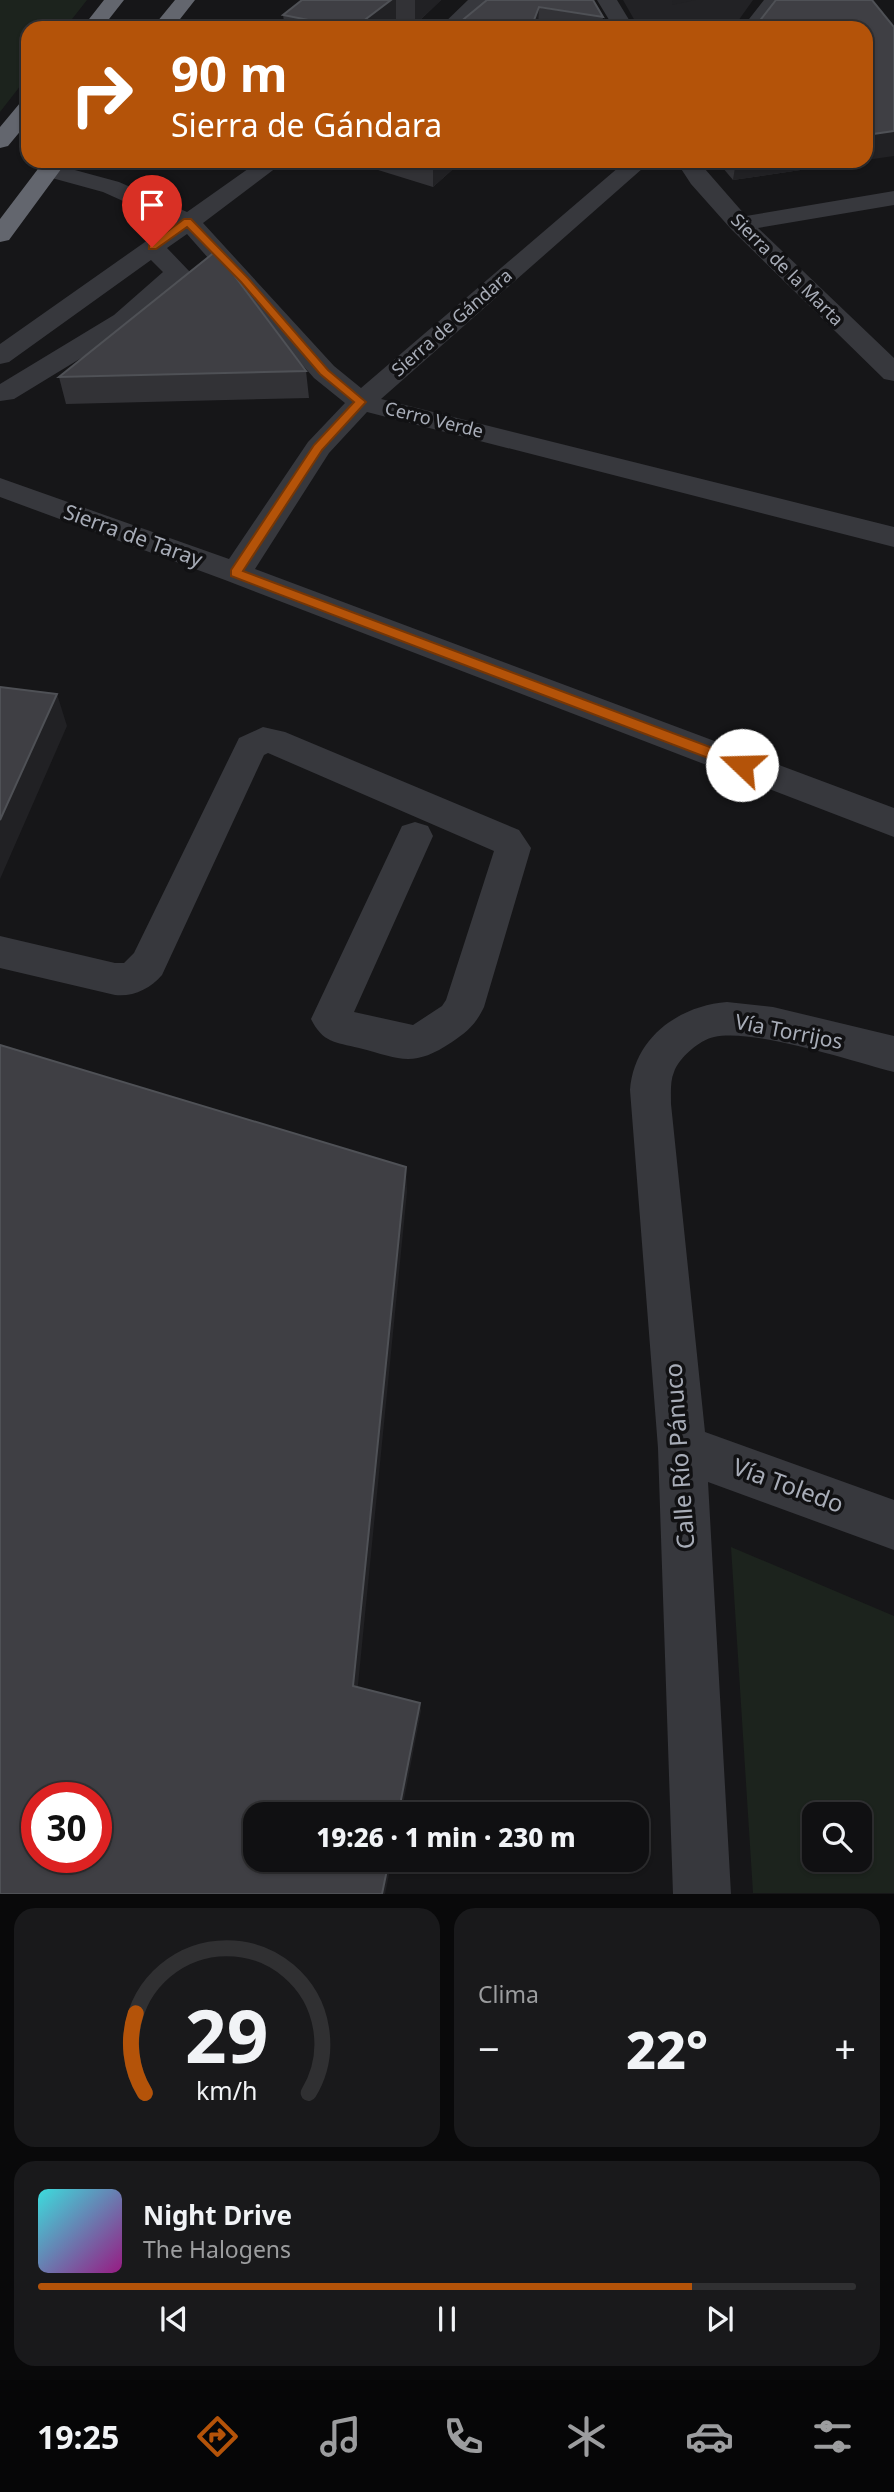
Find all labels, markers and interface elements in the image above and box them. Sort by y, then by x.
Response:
text: 90 m [171,40,288,106]
icon: right [56,49,147,140]
text: Sierra de Gándara [171,103,442,146]
pin [122,175,182,247]
icon: arrive [133,186,171,224]
street label: Sierra de la Marta [726,208,849,331]
street label: Sierra de Gándara [386,263,517,381]
street label: Cerro Verde [383,395,486,443]
street label: Sierra de Taray [60,497,207,573]
position arrow [705,728,779,802]
street label: Vía Torrijos [733,1007,845,1055]
street label: Calle Río Pánuco [656,1362,701,1550]
street label: Vía Toledo [729,1449,848,1520]
speed limit sign: 30 [21,1782,112,1873]
map controls [802,1802,872,1872]
button: search [802,1802,872,1872]
text: 19:26 · 1 min · 230 m [316,1819,576,1855]
text: Clima [478,1978,539,2010]
text: 29 [185,1986,269,2085]
text: 22° [626,2013,708,2084]
text: − [478,2022,500,2074]
text: + [834,2022,856,2074]
text: km/h [196,2073,258,2107]
text: Night Drive [143,2197,292,2233]
text: The Halogens [143,2233,291,2265]
icon: previous [155,2300,193,2338]
icon: pause [428,2300,466,2338]
icon: next [701,2300,739,2338]
icon: directions [193,2412,242,2461]
icon: music [316,2412,365,2461]
icon: phone [439,2412,488,2461]
icon: climate [562,2412,611,2461]
icon: car [685,2412,734,2461]
icon: filters [808,2412,857,2461]
text: 19:25 [37,2415,119,2458]

